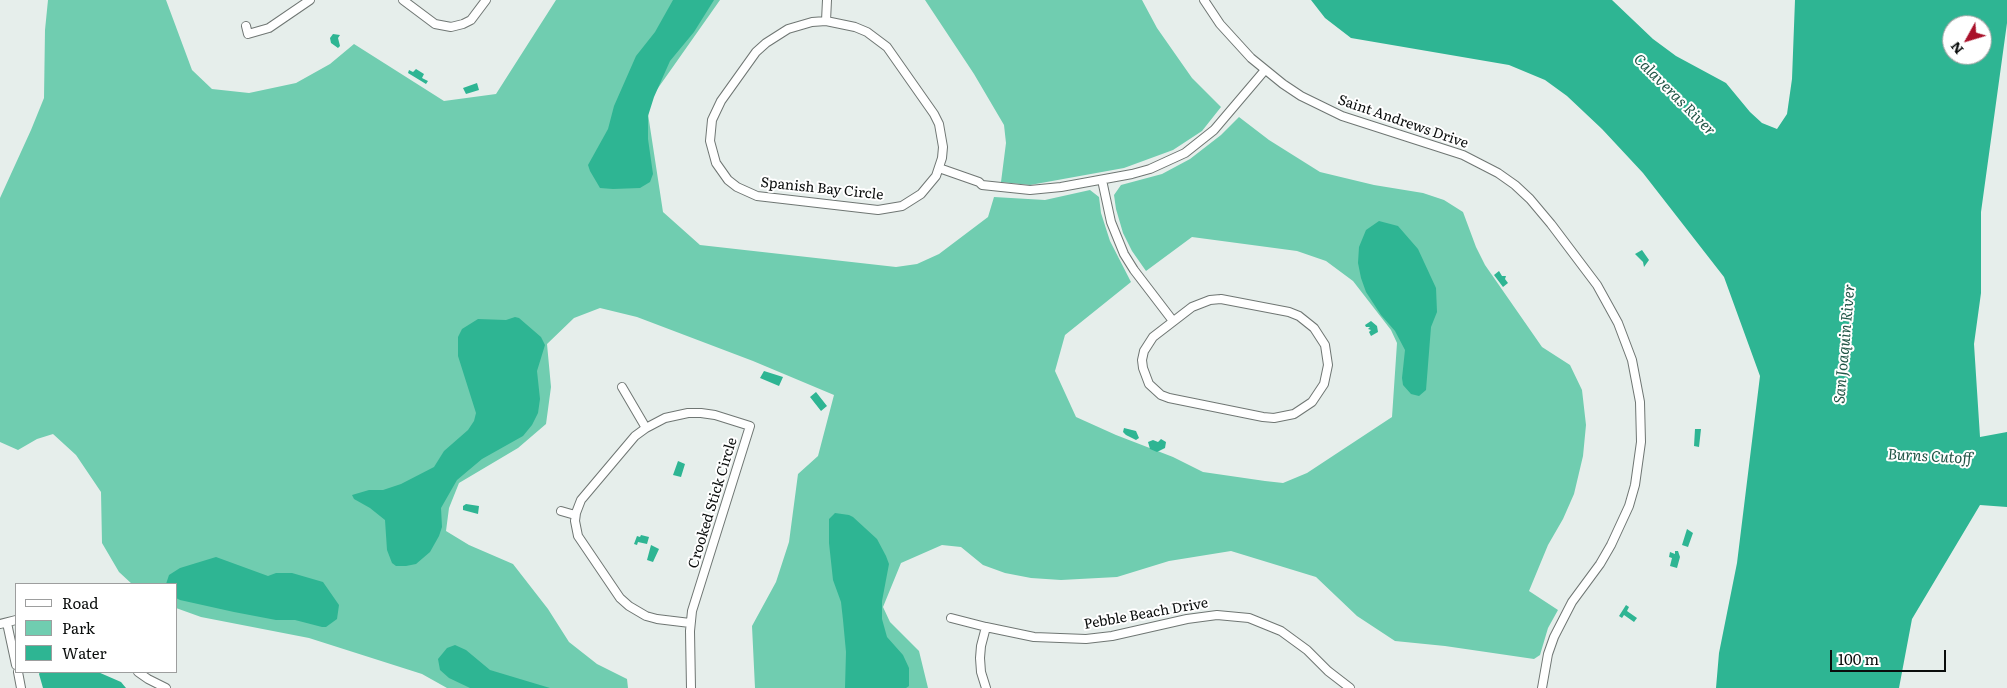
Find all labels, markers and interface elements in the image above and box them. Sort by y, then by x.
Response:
north arrow [1942,15,1992,65]
text: N [1945,38,1968,60]
water label: Calaveras River [1629,50,1719,140]
street label: Saint Andrews Drive [1336,92,1470,152]
street label: Spanish Bay Circle [760,174,884,204]
water label: San Joaquin River [1831,284,1859,404]
street label: Crooked Stick Circle [685,436,741,570]
water label: Burns Cutoff [1887,446,1973,468]
legend [15,583,178,673]
text: Road [62,591,98,614]
street label: Pebble Beach Drive [1083,595,1209,633]
text: Park [62,616,95,639]
scale bar [1832,640,1948,672]
text: Water [62,641,107,664]
text: 100 m [1838,647,1879,670]

